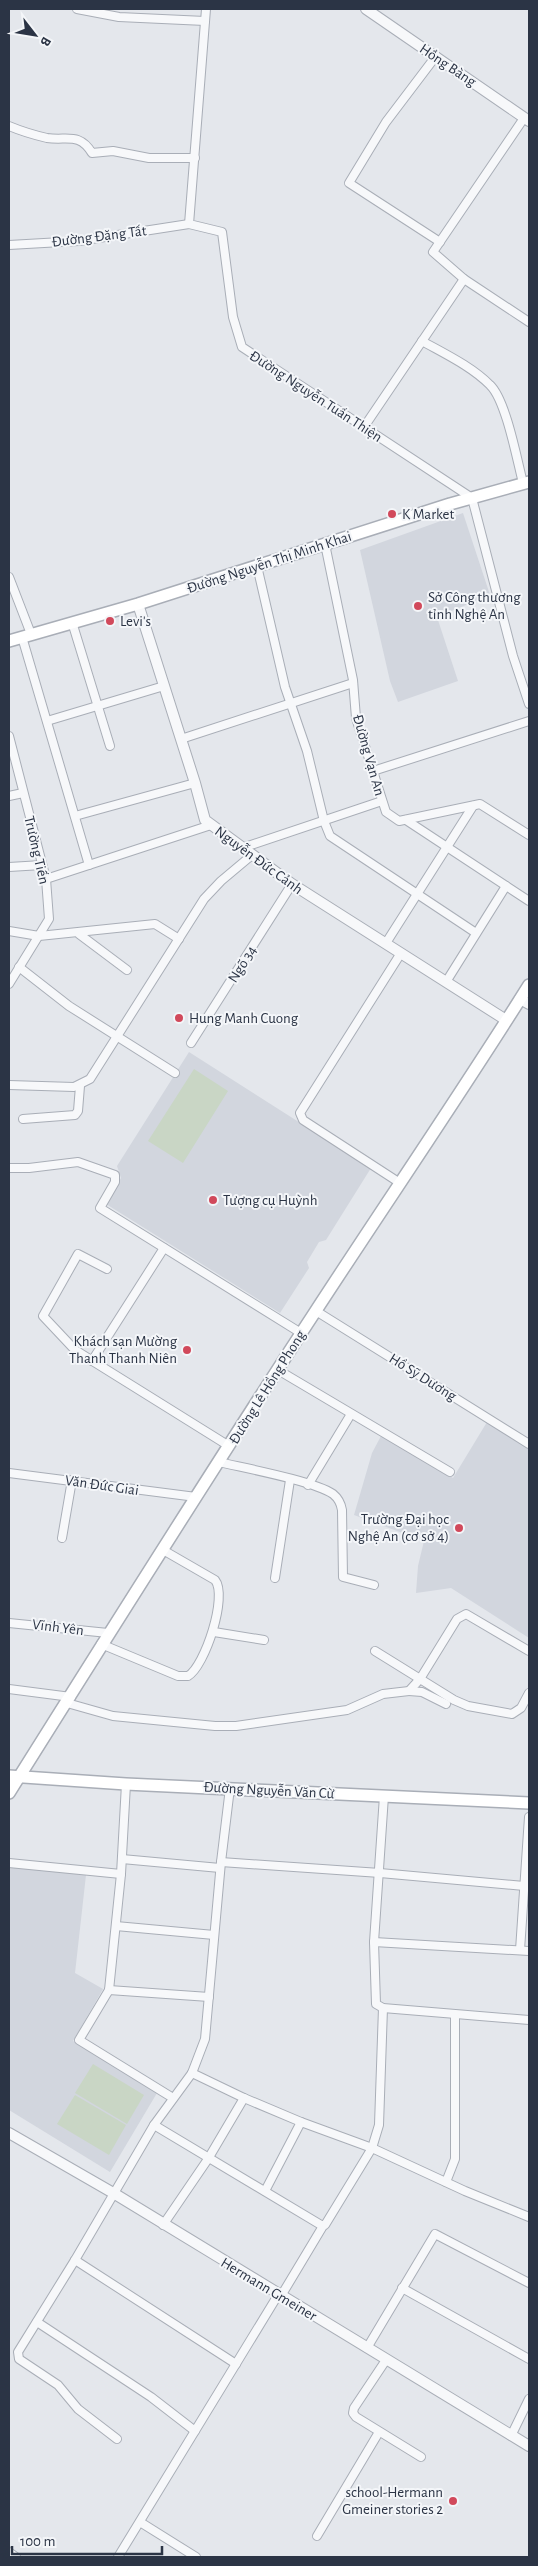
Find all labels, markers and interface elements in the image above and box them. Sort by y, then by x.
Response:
north arrow [10,10,60,60]
text: B [37,34,53,48]
street label: Hồng Bàng [417,41,479,90]
street label: Đường Đặng Tất [51,223,148,250]
street label: Đường Nguyễn Tuấn Thiện [247,347,385,445]
place label: K Market [402,507,455,522]
marker: K Market [386,508,398,520]
street label: Đường Nguyễn Thị Minh Khai [185,528,353,596]
place label: Sở Công thương tỉnh Nghệ An [428,590,521,622]
marker: Sở Công thương tỉnh Nghệ An [412,600,424,612]
place label: Levi's [120,614,151,629]
marker: Levi's [104,615,116,627]
street label: Đường Vạn An [350,713,387,798]
street label: Trường Tiến [21,814,52,886]
street label: Nguyễn Đức Cảnh [212,823,306,897]
street label: Ngõ 34 [225,943,259,985]
place label: Hung Manh Cuong [189,1011,299,1026]
marker: Hung Manh Cuong [173,1012,185,1024]
place label: Tượng cụ Huỳnh [223,1193,318,1208]
marker: Tượng cụ Huỳnh [207,1194,219,1206]
street label: Đường Lê Hồng Phong [226,1327,309,1447]
place label: Khách sạn Mường Thanh Thanh Niên [69,1334,178,1366]
marker: Khách sạn Mường Thanh Thanh Niên [181,1344,193,1356]
street label: Hồ Sỹ Dương [386,1351,460,1404]
street label: Văn Đức Giai [64,1473,140,1498]
place label: Trường Đại học Nghệ An (cơ sở 4) [348,1512,449,1544]
marker: Trường Đại học Nghệ An (cơ sở 4) [453,1522,465,1534]
street label: Vĩnh Yên [31,1617,85,1638]
street label: Đường Nguyễn Văn Cừ [203,1779,335,1801]
street label: Hermann Gmeiner [218,2255,319,2324]
place label: school-Hermann Gmeiner stories 2 [342,2485,443,2517]
marker: school-Hermann Gmeiner stories 2 [447,2495,459,2507]
scale bar [12,2524,162,2556]
text: 100 m [20,2534,55,2549]

